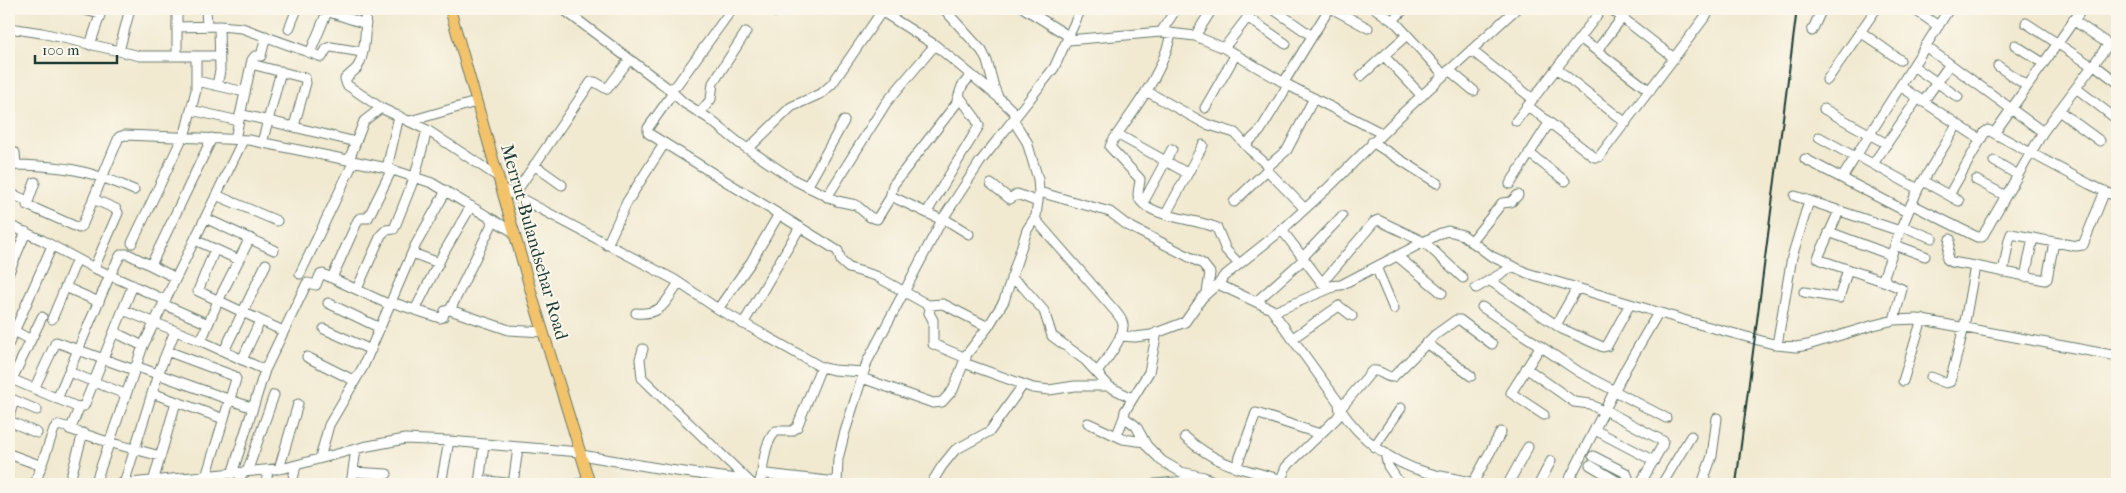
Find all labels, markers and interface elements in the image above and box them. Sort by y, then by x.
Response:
scale bar [35,32,118,64]
text: 100 m [42,41,80,59]
street label: Merrut-Bulandsehar Road [496,142,572,342]

